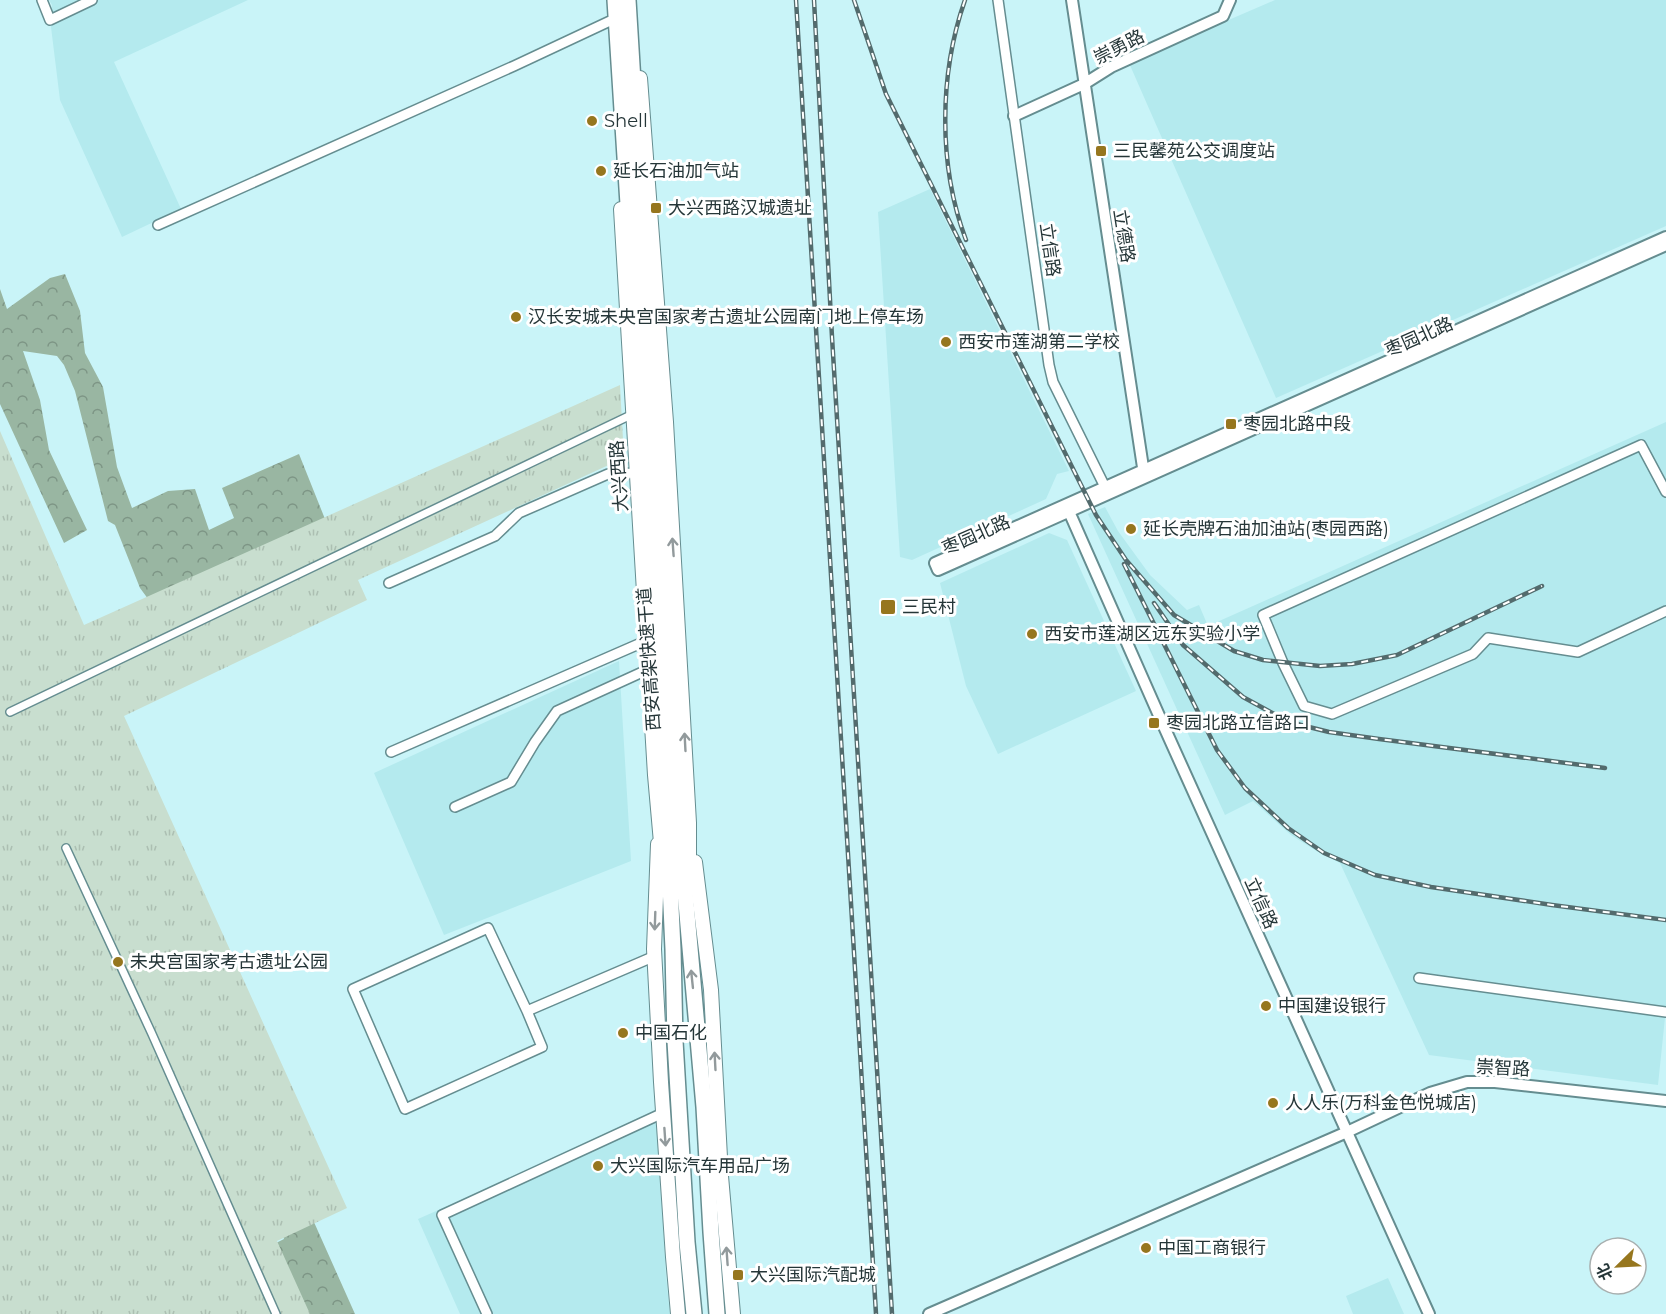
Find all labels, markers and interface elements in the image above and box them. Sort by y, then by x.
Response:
street label: 崇勇路 [1090,25,1148,69]
place label: Shell [604,110,648,132]
marker: Shell [585,114,599,128]
place label: 三民馨苑公交调度站 [1113,140,1275,162]
marker: 三民馨苑公交调度站 [1094,144,1108,158]
place label: 延长石油加气站 [613,160,739,182]
marker: 延长石油加气站 [594,164,608,178]
place label: 大兴西路汉城遗址 [668,197,812,219]
marker: 大兴西路汉城遗址 [649,201,663,215]
street label: 立德路 [1109,208,1139,264]
street label: 立信路 [1035,222,1065,278]
place label: 汉长安城未央宫国家考古遗址公园南门地上停车场 [528,306,924,328]
marker: 汉长安城未央宫国家考古遗址公园南门地上停车场 [509,310,523,324]
street label: 枣园北路 [1382,312,1456,362]
place label: 西安市莲湖第二学校 [958,331,1120,353]
marker: 西安市莲湖第二学校 [939,335,953,349]
place label: 枣园北路中段 [1243,413,1351,435]
marker: 枣园北路中段 [1224,417,1238,431]
street label: 大兴西路 [606,439,632,513]
street label: 枣园北路 [939,510,1013,560]
place label: 延长壳牌石油加油站(枣园西路) [1143,518,1389,540]
marker: 延长壳牌石油加油站(枣园西路) [1124,522,1138,536]
one-way arrow [668,537,679,557]
street label: 西安高架快速干道 [633,586,665,732]
place label: 三民村 [902,596,956,618]
marker: 三民村 [879,598,897,616]
place label: 西安市莲湖区远东实验小学 [1044,623,1260,645]
marker: 西安市莲湖区远东实验小学 [1025,627,1039,641]
place label: 枣园北路立信路口 [1166,712,1310,734]
marker: 枣园北路立信路口 [1147,716,1161,730]
one-way arrow [679,732,690,752]
street label: 立信路 [1240,874,1282,932]
one-way arrow [649,911,661,931]
place label: 未央宫国家考古遗址公园 [130,951,328,973]
marker: 未央宫国家考古遗址公园 [111,955,125,969]
one-way arrow [686,969,697,989]
place label: 中国建设银行 [1278,995,1386,1017]
marker: 中国建设银行 [1259,999,1273,1013]
place label: 中国石化 [635,1022,707,1044]
marker: 中国石化 [616,1026,630,1040]
one-way arrow [710,1052,721,1072]
street label: 崇智路 [1475,1056,1531,1080]
place label: 人人乐(万科金色悦城店) [1285,1092,1477,1114]
marker: 人人乐(万科金色悦城店) [1266,1096,1280,1110]
one-way arrow [659,1126,670,1146]
place label: 大兴国际汽车用品广场 [610,1155,790,1177]
marker: 大兴国际汽车用品广场 [591,1159,605,1173]
north arrow [1588,1236,1648,1296]
place label: 中国工商银行 [1158,1237,1266,1259]
marker: 中国工商银行 [1139,1241,1153,1255]
one-way arrow [721,1246,732,1266]
text: 北 [1593,1261,1617,1283]
place label: 大兴国际汽配城 [750,1264,876,1286]
marker: 大兴国际汽配城 [731,1268,745,1282]

